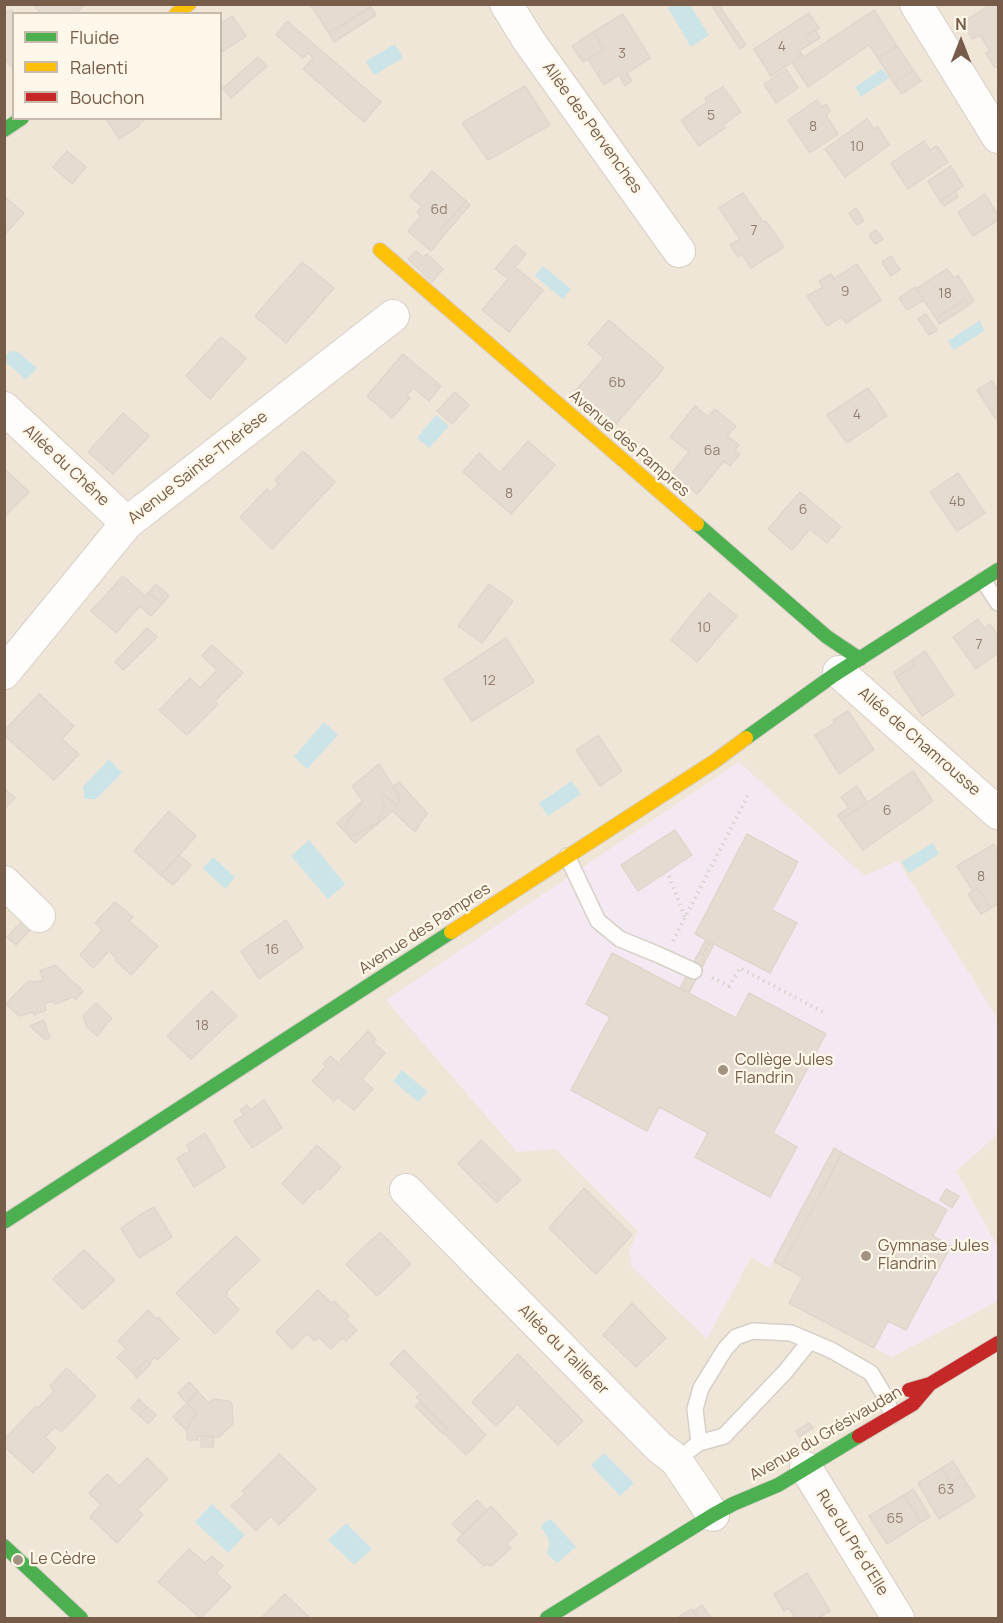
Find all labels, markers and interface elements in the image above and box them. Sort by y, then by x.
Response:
legend [12,12,222,120]
north arrow [931,12,991,72]
text: N [955,13,967,35]
text: Fluide [70,25,119,49]
house number: 4 [778,39,786,55]
house number: 3 [618,46,626,62]
text: Ralenti [70,55,128,79]
street label: Allée des Pervenches [538,59,646,197]
text: Bouchon [70,85,144,109]
house number: 5 [707,108,715,124]
house number: 8 [809,119,817,135]
house number: 10 [850,139,864,155]
house number: 6d [431,202,447,218]
house number: 7 [750,223,758,239]
house number: 9 [841,284,849,300]
house number: 18 [938,286,952,302]
house number: 6b [609,375,625,391]
street label: Avenue des Pampres [565,387,693,501]
street label: Avenue Sainte-Thérèse [124,407,272,529]
house number: 4 [853,407,861,423]
street label: Allée du Chêne [19,421,113,511]
house number: 6a [704,443,720,459]
house number: 8 [505,486,513,502]
house number: 4b [949,494,965,510]
house number: 6 [799,502,807,518]
house number: 10 [697,620,711,636]
house number: 7 [975,637,983,653]
house number: 12 [482,673,496,689]
street label: Allée de Chamrousse [854,684,984,800]
house number: 6 [883,803,891,819]
house number: 8 [977,869,985,885]
street label: Avenue des Pampres [356,879,494,979]
house number: 16 [265,942,279,958]
house number: 18 [195,1018,209,1034]
place label: Collège Jules Flandrin [735,1051,833,1089]
marker: Collège Jules Flandrin [716,1063,730,1077]
place label: Gymnase Jules Flandrin [878,1237,989,1275]
marker: Gymnase Jules Flandrin [859,1249,873,1263]
street label: Allée du Taillefer [514,1301,612,1399]
street label: Avenue du Grésivaudan [746,1383,906,1485]
house number: 63 [938,1482,954,1498]
street label: Rue du Pré d'Elle [812,1487,892,1599]
house number: 65 [887,1511,903,1527]
place label: Le Cèdre [30,1550,96,1570]
marker: Le Cèdre [11,1553,25,1567]

